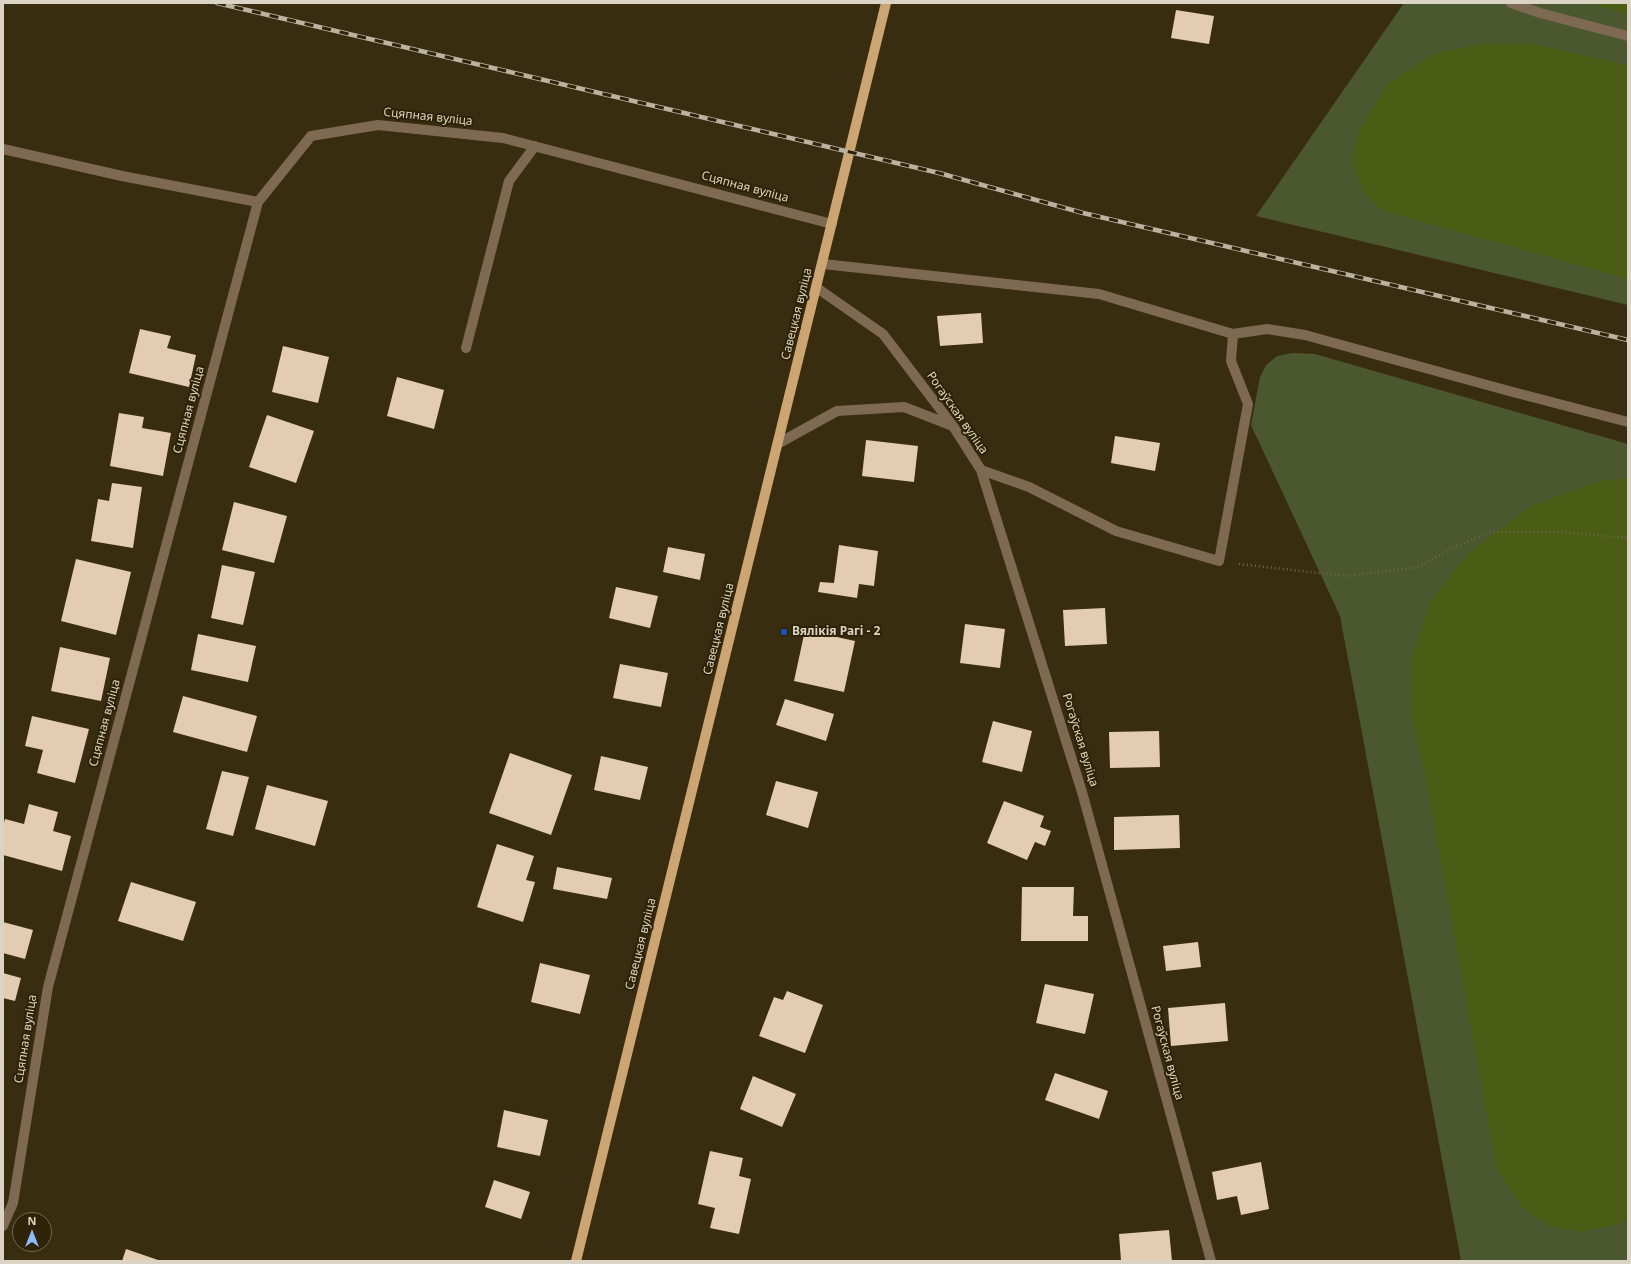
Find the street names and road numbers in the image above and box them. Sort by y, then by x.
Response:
street label: Сцяпная вуліца [383,105,473,129]
street label: Сцяпная вуліца [700,168,790,206]
street label: Савецкая вуліца [779,267,815,361]
street label: Сцяпная вуліца [170,365,208,455]
street label: Рогаўская вуліца [923,369,991,457]
street label: Савецкая вуліца [701,582,737,676]
street label: Сцяпная вуліца [86,678,124,768]
street label: Рогаўская вуліца [1059,692,1101,788]
street label: Савецкая вуліца [623,897,659,991]
street label: Сцяпная вуліца [12,994,40,1084]
street label: Рогаўская вуліца [1148,1004,1186,1102]

